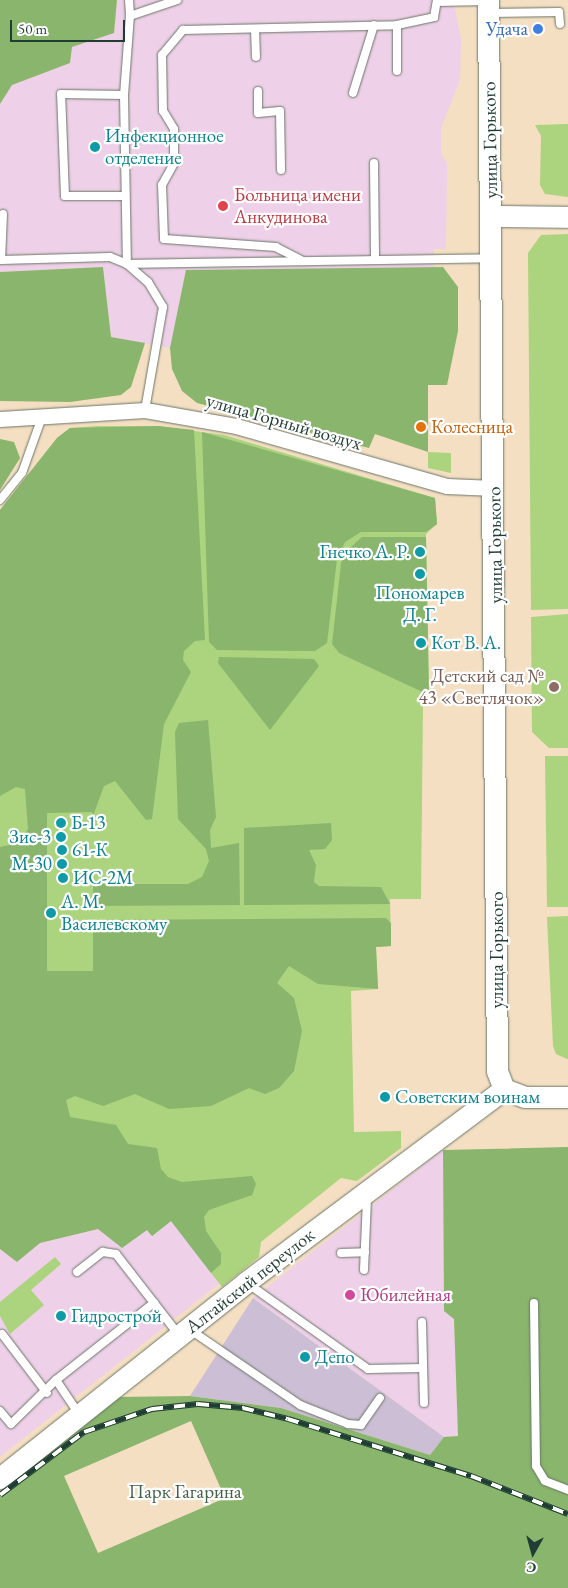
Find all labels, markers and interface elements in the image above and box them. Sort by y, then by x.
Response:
scale bar [12,10,128,42]
place label: Удача [486,18,528,40]
text: 50 m [18,19,47,38]
marker: Удача [532,23,544,35]
street label: улица Горького [478,81,502,199]
place label: Инфекционное отделение [105,125,224,169]
marker: Инфекционное отделение [89,141,101,153]
place label: Больница имени Анкудинова [234,184,361,228]
marker: Больница имени Анкудинова [216,199,230,213]
street label: улица Горный воздух [204,389,364,455]
place label: Колесница [431,416,513,438]
marker: Колесница [415,421,427,433]
street label: улица Горького [483,486,507,604]
place label: Гнечко А. Р. [320,541,410,563]
marker: Гнечко А. Р. [414,546,426,558]
marker: Пономарев Д. Г. [414,568,426,580]
place label: Пономарев Д. Г. [375,582,465,626]
place label: Кот В. А. [431,632,501,654]
marker: Кот В. А. [415,637,427,649]
place label: Детский сад № 43 «Светлячок» [418,665,544,709]
marker: Детский сад № 43 «Светлячок» [548,681,560,693]
place label: Б-13 [71,812,106,834]
marker: Б-13 [55,817,67,829]
place label: Зис-3 [9,826,51,848]
marker: Зис-3 [55,831,67,843]
place label: 61-К [72,839,108,861]
marker: 61-К [56,844,68,856]
place label: М-30 [11,853,52,875]
marker: М-30 [56,858,68,870]
place label: ИС-2М [73,867,133,889]
marker: ИС-2М [57,872,69,884]
place label: А. М. Василевскому [61,891,167,935]
street label: улица Горького [486,891,508,1009]
marker: А. М. Василевскому [45,907,57,919]
place label: Советским воинам [395,1086,540,1108]
marker: Советским воинам [379,1091,391,1103]
street label: Алтайский переулок [181,1223,319,1339]
place label: Юбилейная [360,1284,451,1306]
marker: Юбилейная [344,1289,356,1301]
place label: Гидрострой [71,1305,162,1327]
marker: Гидрострой [55,1310,67,1322]
place label: Депо [315,1346,355,1368]
marker: Депо [299,1351,311,1363]
park label: Парк Гагарина [128,1481,242,1503]
north arrow [508,1528,558,1578]
text: С [525,1558,537,1577]

